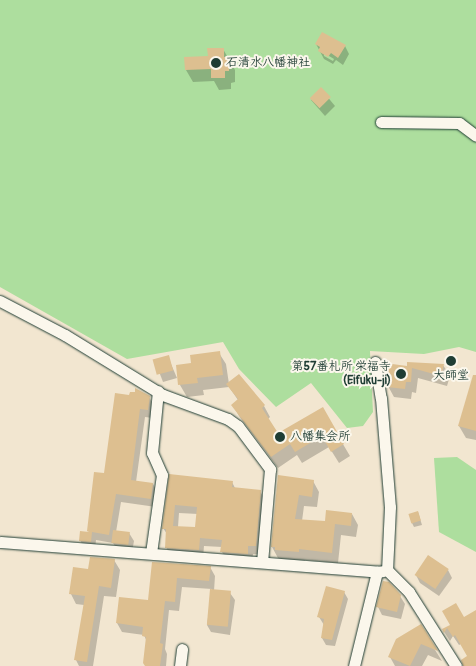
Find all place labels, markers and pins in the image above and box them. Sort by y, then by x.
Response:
place label: 石清水八幡神社 [226,56,310,70]
marker: 石清水八幡神社 [210,57,222,69]
marker: 大師堂 [445,355,457,367]
place label: 第57番札所 栄福寺 (Eifuku-ji) [292,360,391,388]
marker: 第57番札所 栄福寺 (Eifuku-ji) [395,368,407,380]
place label: 大師堂 [433,369,469,383]
place label: 八幡集会所 [290,430,350,444]
marker: 八幡集会所 [274,431,286,443]

